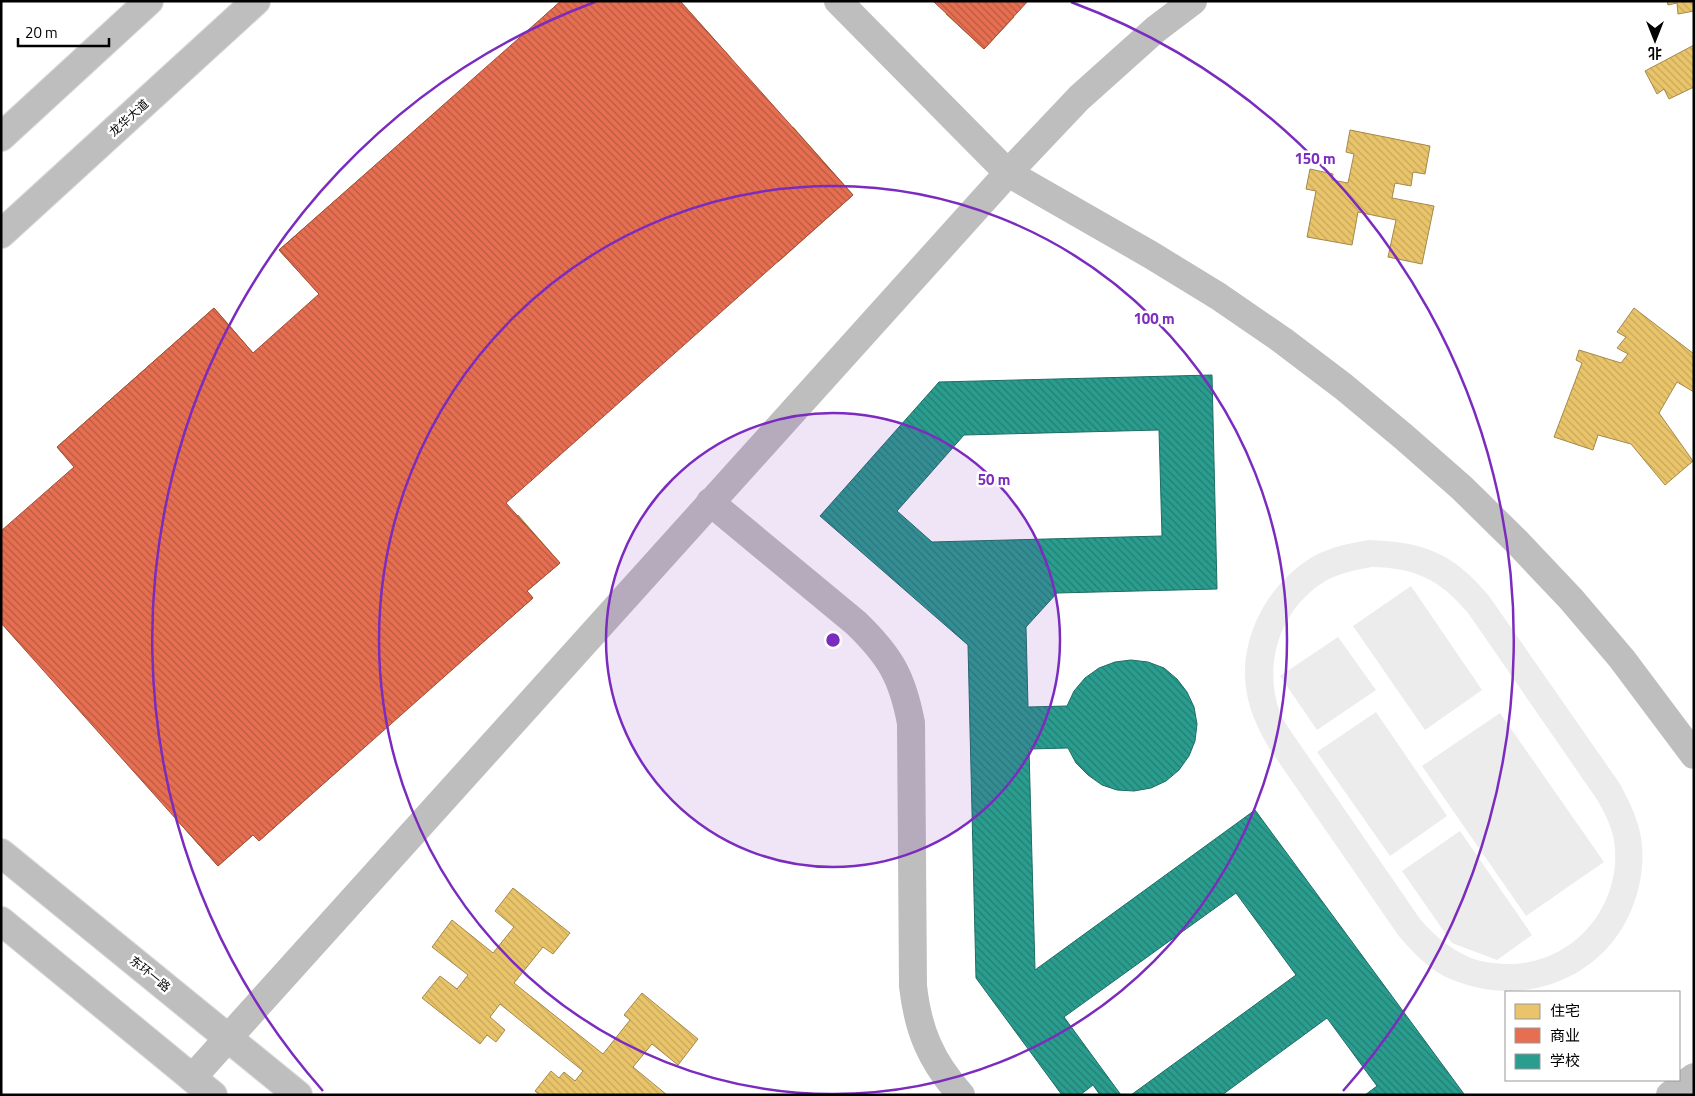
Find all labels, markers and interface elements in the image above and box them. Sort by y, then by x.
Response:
scale bar [18,15,109,47]
north arrow [1630,15,1680,65]
text: 20 m [25,21,58,44]
text: 北 [1648,43,1662,64]
street label: 龙华大道 [104,95,153,141]
text: 150 m [1294,147,1336,170]
text: 100 m [1133,307,1175,330]
text: 50 m [978,468,1010,491]
centre of rings [824,631,842,649]
street label: 东环一路 [126,951,175,996]
legend [1505,991,1680,1081]
text: 住宅 [1550,999,1580,1022]
text: 商业 [1550,1024,1580,1047]
text: 学校 [1550,1049,1580,1072]

